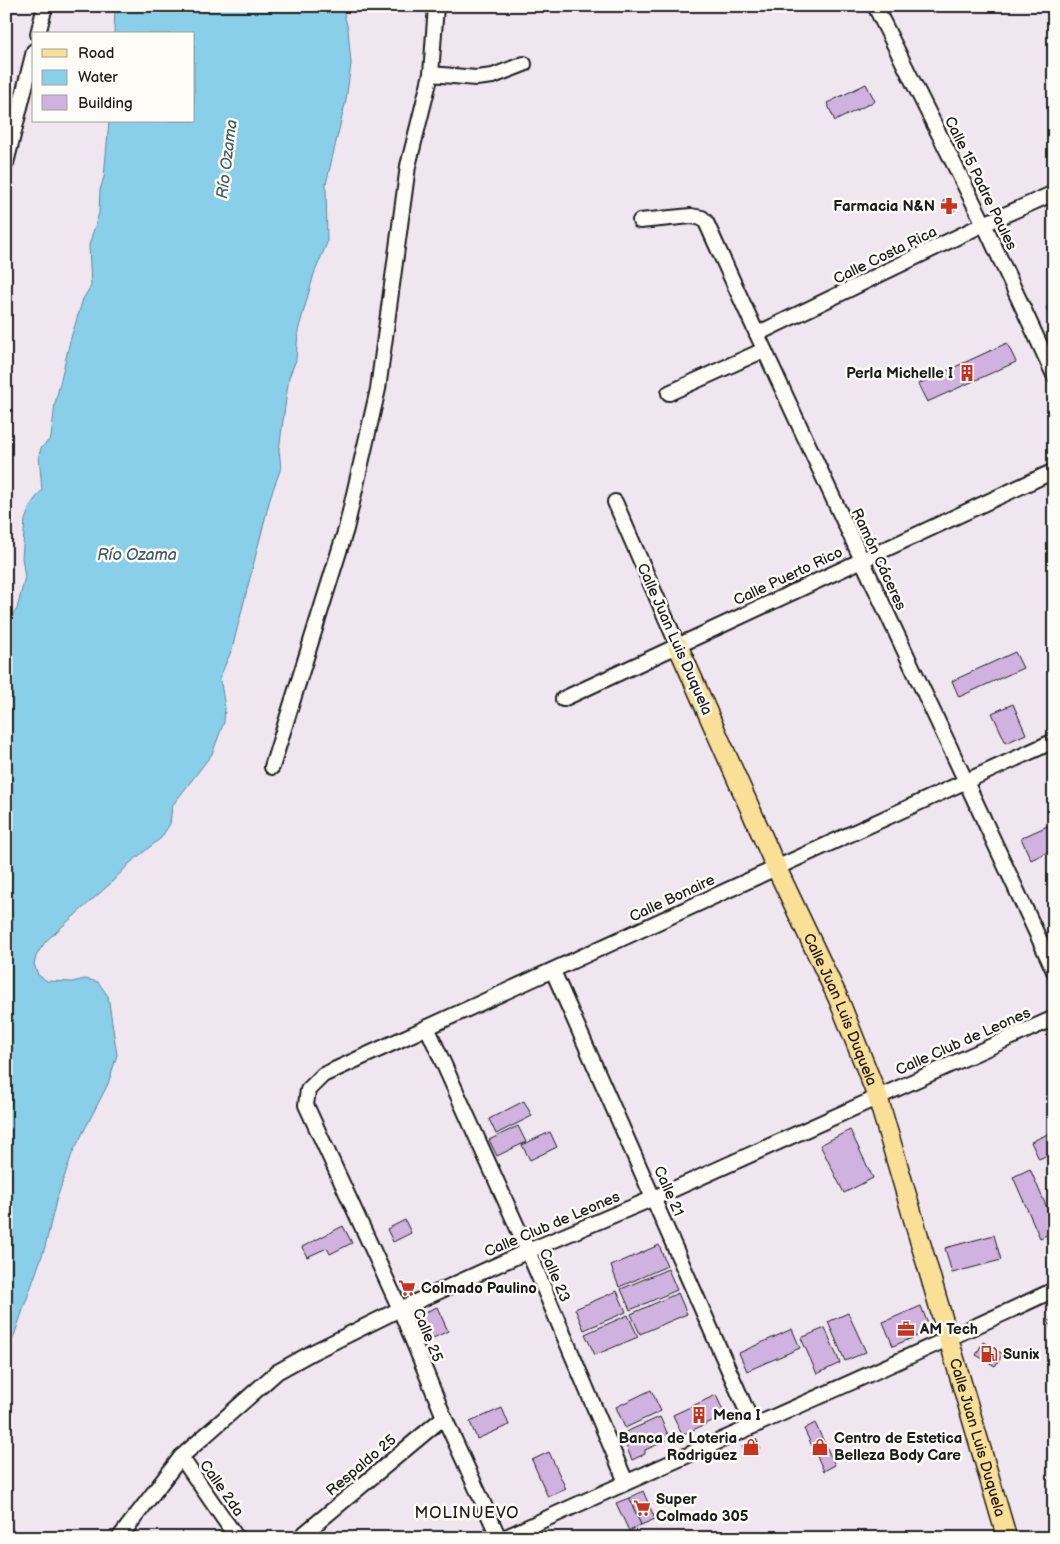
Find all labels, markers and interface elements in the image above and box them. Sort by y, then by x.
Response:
legend [32,32,195,122]
text: Road [78,44,114,63]
text: Water [78,68,118,87]
text: Building [78,94,133,113]
street label: Calle 15 Padre Paules [940,113,1021,254]
water label: Río Ozama [213,118,242,200]
pharmacy icon: Farmacia N&N [939,196,959,216]
place label: Farmacia N&N [833,197,935,216]
street label: Calle Costa Rica [830,222,940,289]
building icon: Perla Michelle I [957,363,977,383]
place label: Perla Michelle I [846,364,953,383]
street label: Ramón Cáceres [847,505,911,614]
street label: Calle Puerto Rico [731,543,846,610]
water label: Río Ozama [97,546,177,565]
street label: Calle Juan Luis Duquela [633,560,717,718]
street label: Calle Bonaire [627,870,718,926]
street label: Calle Juan Luis Duquela [799,930,881,1088]
street label: Calle Club de Leones [893,1003,1034,1080]
street label: Calle 21 [649,1163,688,1219]
street label: Calle Club de Leones [482,1187,623,1262]
street label: Calle 23 [535,1245,574,1305]
supermarket icon: Colmado Paulino [397,1278,417,1298]
place label: Colmado Paulino [421,1279,537,1298]
street label: Calle 25 [408,1306,447,1365]
office icon: AM Tech [896,1319,916,1339]
place label: AM Tech [919,1320,978,1339]
fuel station icon: Sunix [979,1344,999,1364]
place label: Sunix [1003,1345,1040,1364]
street label: Calle Juan Luis Duquela [945,1356,1009,1519]
building icon: Mena I [689,1405,709,1425]
place label: Mena I [713,1406,761,1425]
place label: Banca de Loteria Rodriguez [619,1429,738,1465]
place label: Centro de Estetica Belleza Body Care [834,1429,962,1465]
street label: Respaldo 25 [322,1430,400,1500]
shop icon: Banca de Loteria Rodriguez [741,1437,761,1457]
shop icon: Centro de Estetica Belleza Body Care [810,1437,830,1457]
street label: Calle 2da [195,1456,248,1520]
place label: Super Colmado 305 [656,1490,749,1526]
supermarket icon: Super Colmado 305 [632,1498,652,1518]
district label: MOLINUEVO [414,1504,520,1523]

